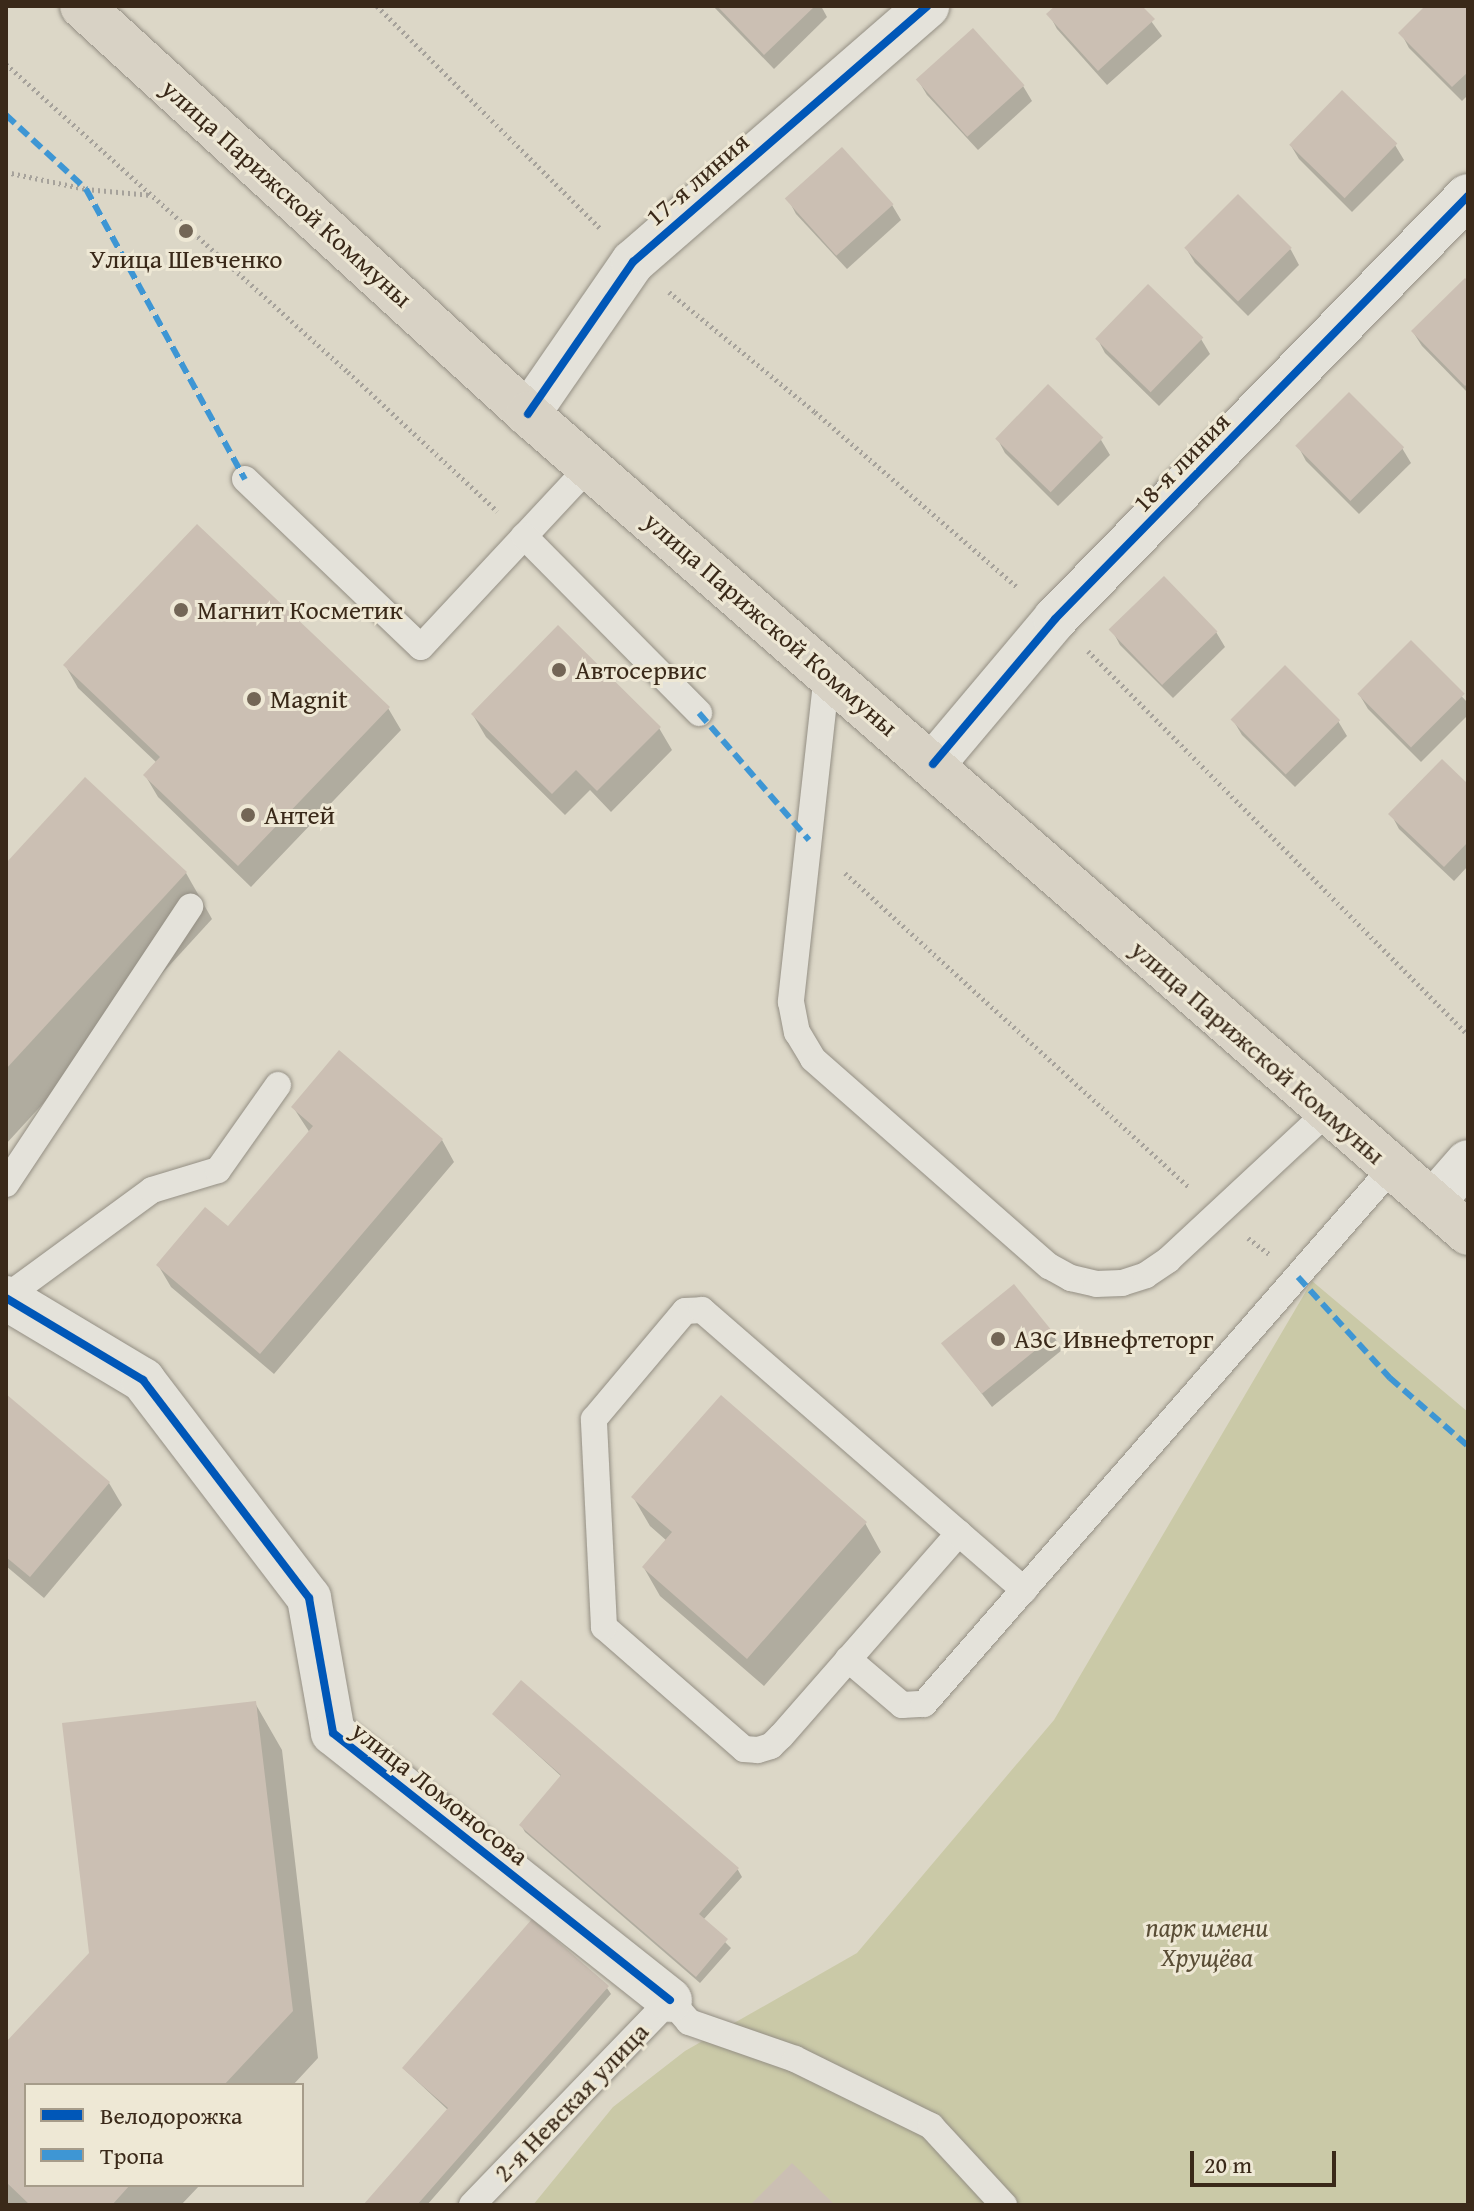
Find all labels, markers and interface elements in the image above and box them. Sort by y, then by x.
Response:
street label: улица Парижской Коммуны [155,72,419,314]
street label: 17-я линия [639,126,755,232]
marker: Улица Шевченко [177,222,195,240]
place label: Улица Шевченко [89,243,283,275]
street label: 18-я линия [1126,406,1236,518]
street label: улица Парижской Коммуны [638,505,904,743]
place label: Магнит Косметик [197,594,403,626]
marker: Магнит Косметик [172,601,190,619]
place label: Автосервис [575,654,707,686]
marker: Автосервис [550,661,568,679]
place label: Magnit [270,683,348,715]
marker: Magnit [245,690,263,708]
place label: Антей [264,799,335,831]
marker: Антей [239,806,257,824]
street label: улица Парижской Коммуны [1125,933,1391,1171]
place label: АЗС Ивнефтеторг [1014,1323,1214,1355]
marker: АЗС Ивнефтеторг [989,1330,1007,1348]
street label: улица Ломоносова [345,1714,535,1872]
park label: парк имени Хрущёва [1146,1911,1268,1972]
street label: 2-я Невская улица [487,2016,655,2188]
legend [24,2083,304,2187]
text: Велодорожка [100,2098,242,2133]
scale bar [1194,2135,1340,2185]
text: Тропа [100,2138,164,2173]
text: 20 m [1204,2147,1252,2182]

